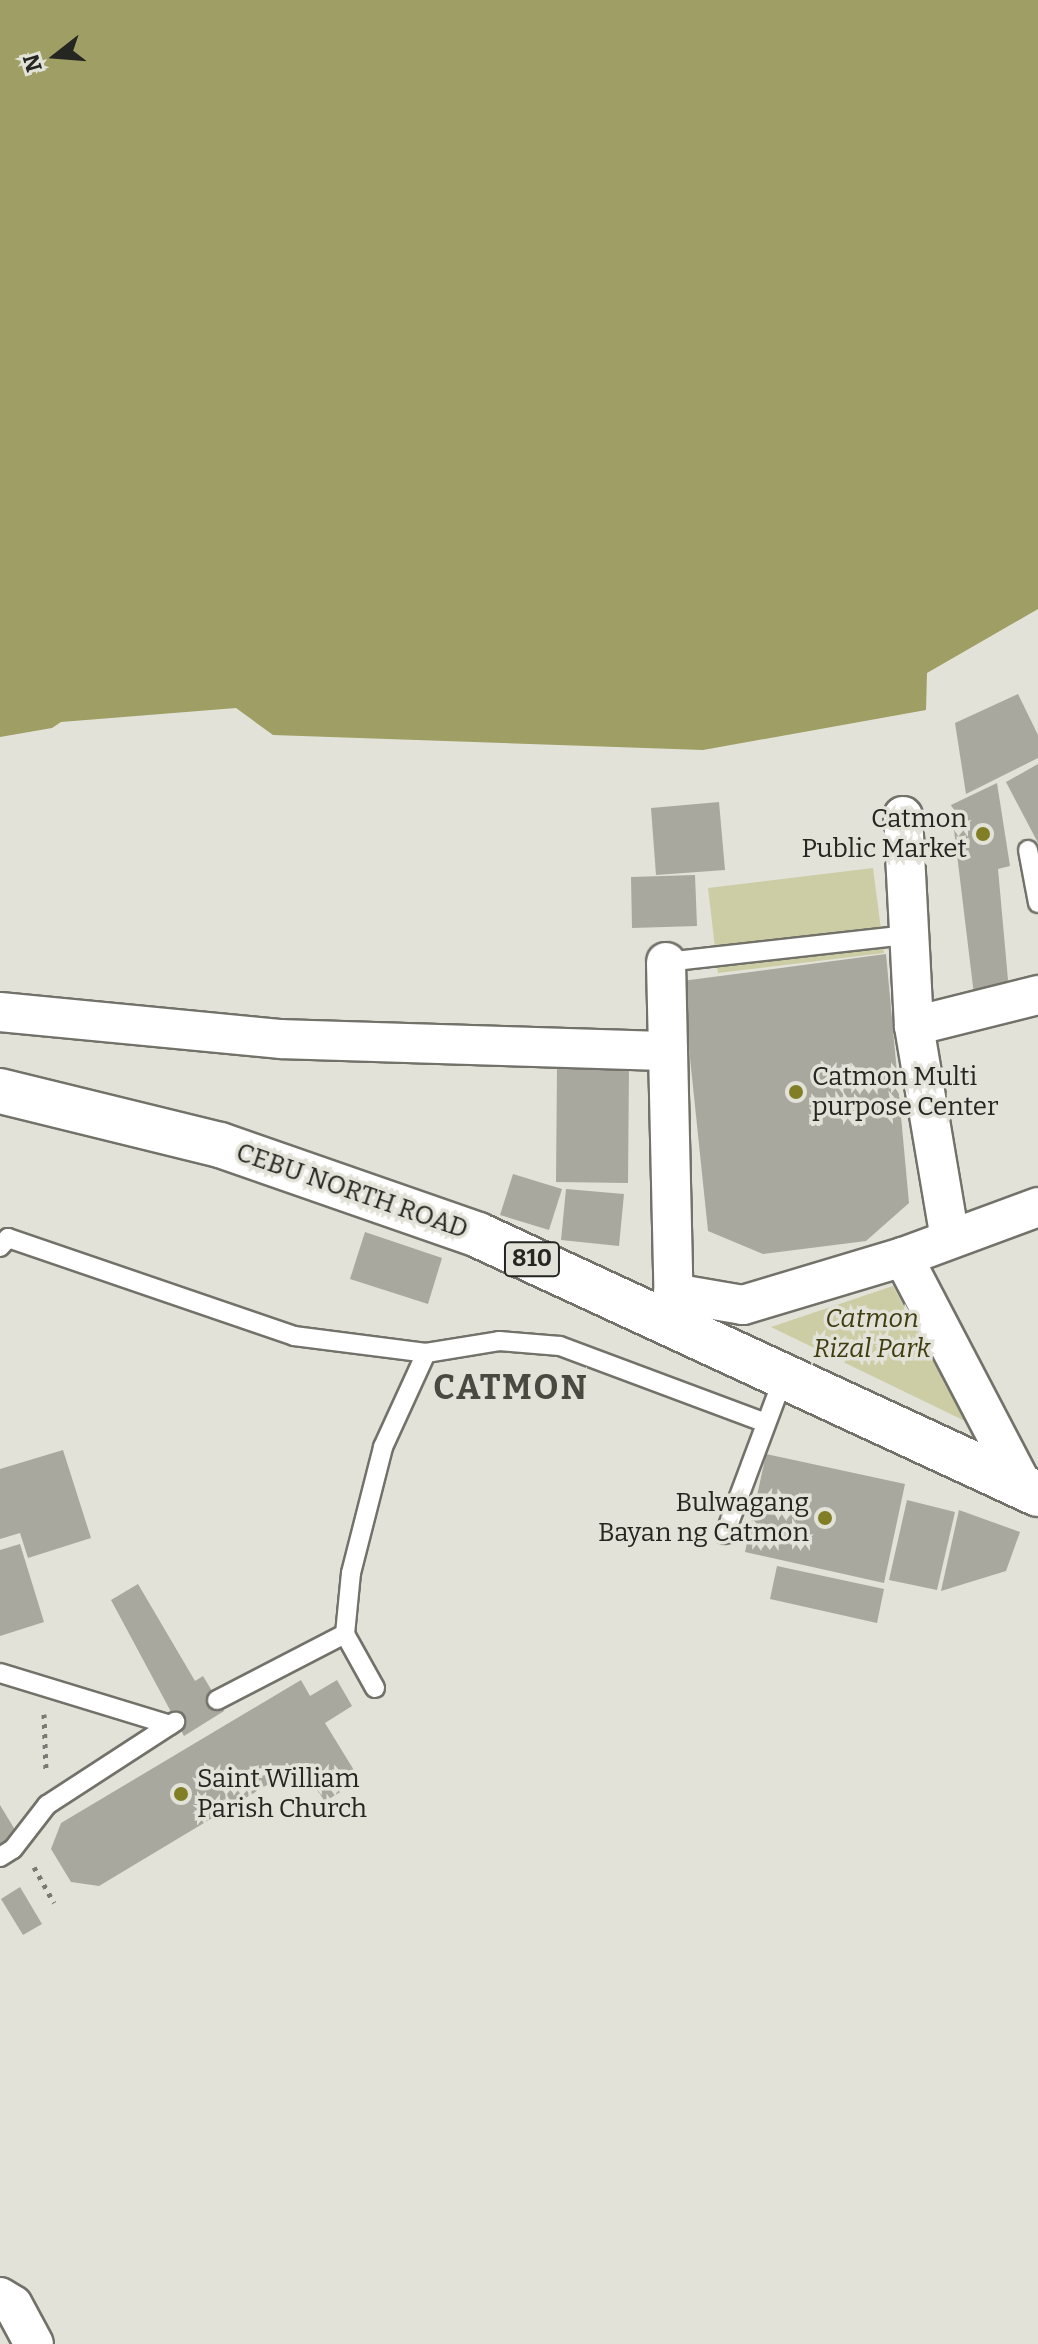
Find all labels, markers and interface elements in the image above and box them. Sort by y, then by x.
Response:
north arrow [16,16,96,96]
text: N [17,51,48,75]
place label: Catmon Public Market [801,803,967,864]
marker: Catmon Public Market [974,825,992,843]
place label: Catmon Multi purpose Center [812,1061,999,1122]
marker: Catmon Multi purpose Center [787,1083,805,1101]
street label: CEBU NORTH ROAD [232,1137,472,1245]
road number: 810 [502,1239,562,1279]
park label: Catmon Rizal Park [813,1303,931,1364]
district label: CATMON [433,1368,589,1408]
place label: Bulwagang Bayan ng Catmon [598,1487,809,1548]
marker: Bulwagang Bayan ng Catmon [816,1509,834,1527]
place label: Saint William Parish Church [197,1763,367,1824]
marker: Saint William Parish Church [172,1785,190,1803]

